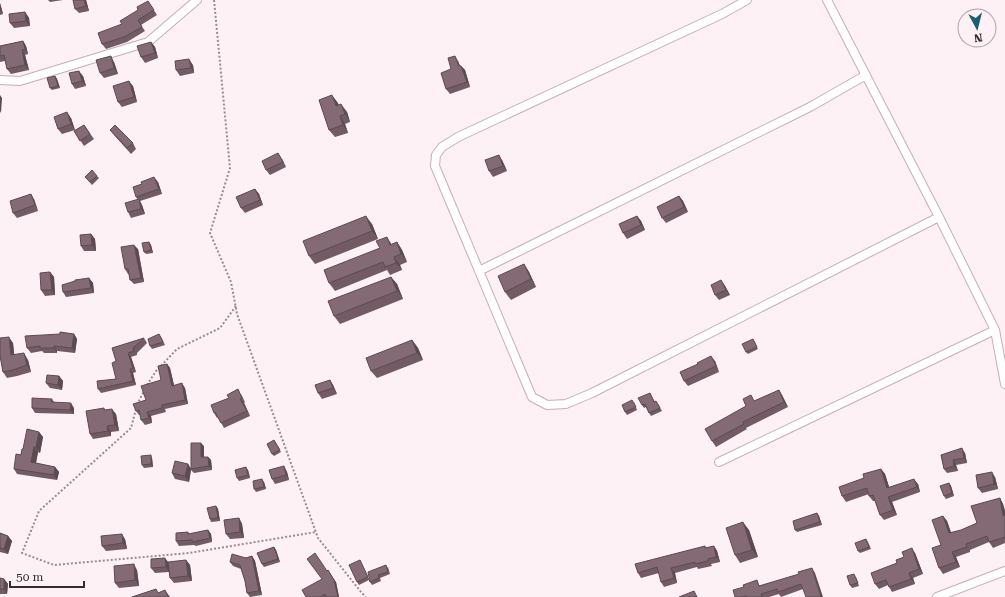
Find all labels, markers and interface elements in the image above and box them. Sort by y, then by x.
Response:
north arrow [957,8,997,48]
text: N [973,30,983,44]
scale bar [10,563,84,589]
text: 50 m [16,570,43,584]

